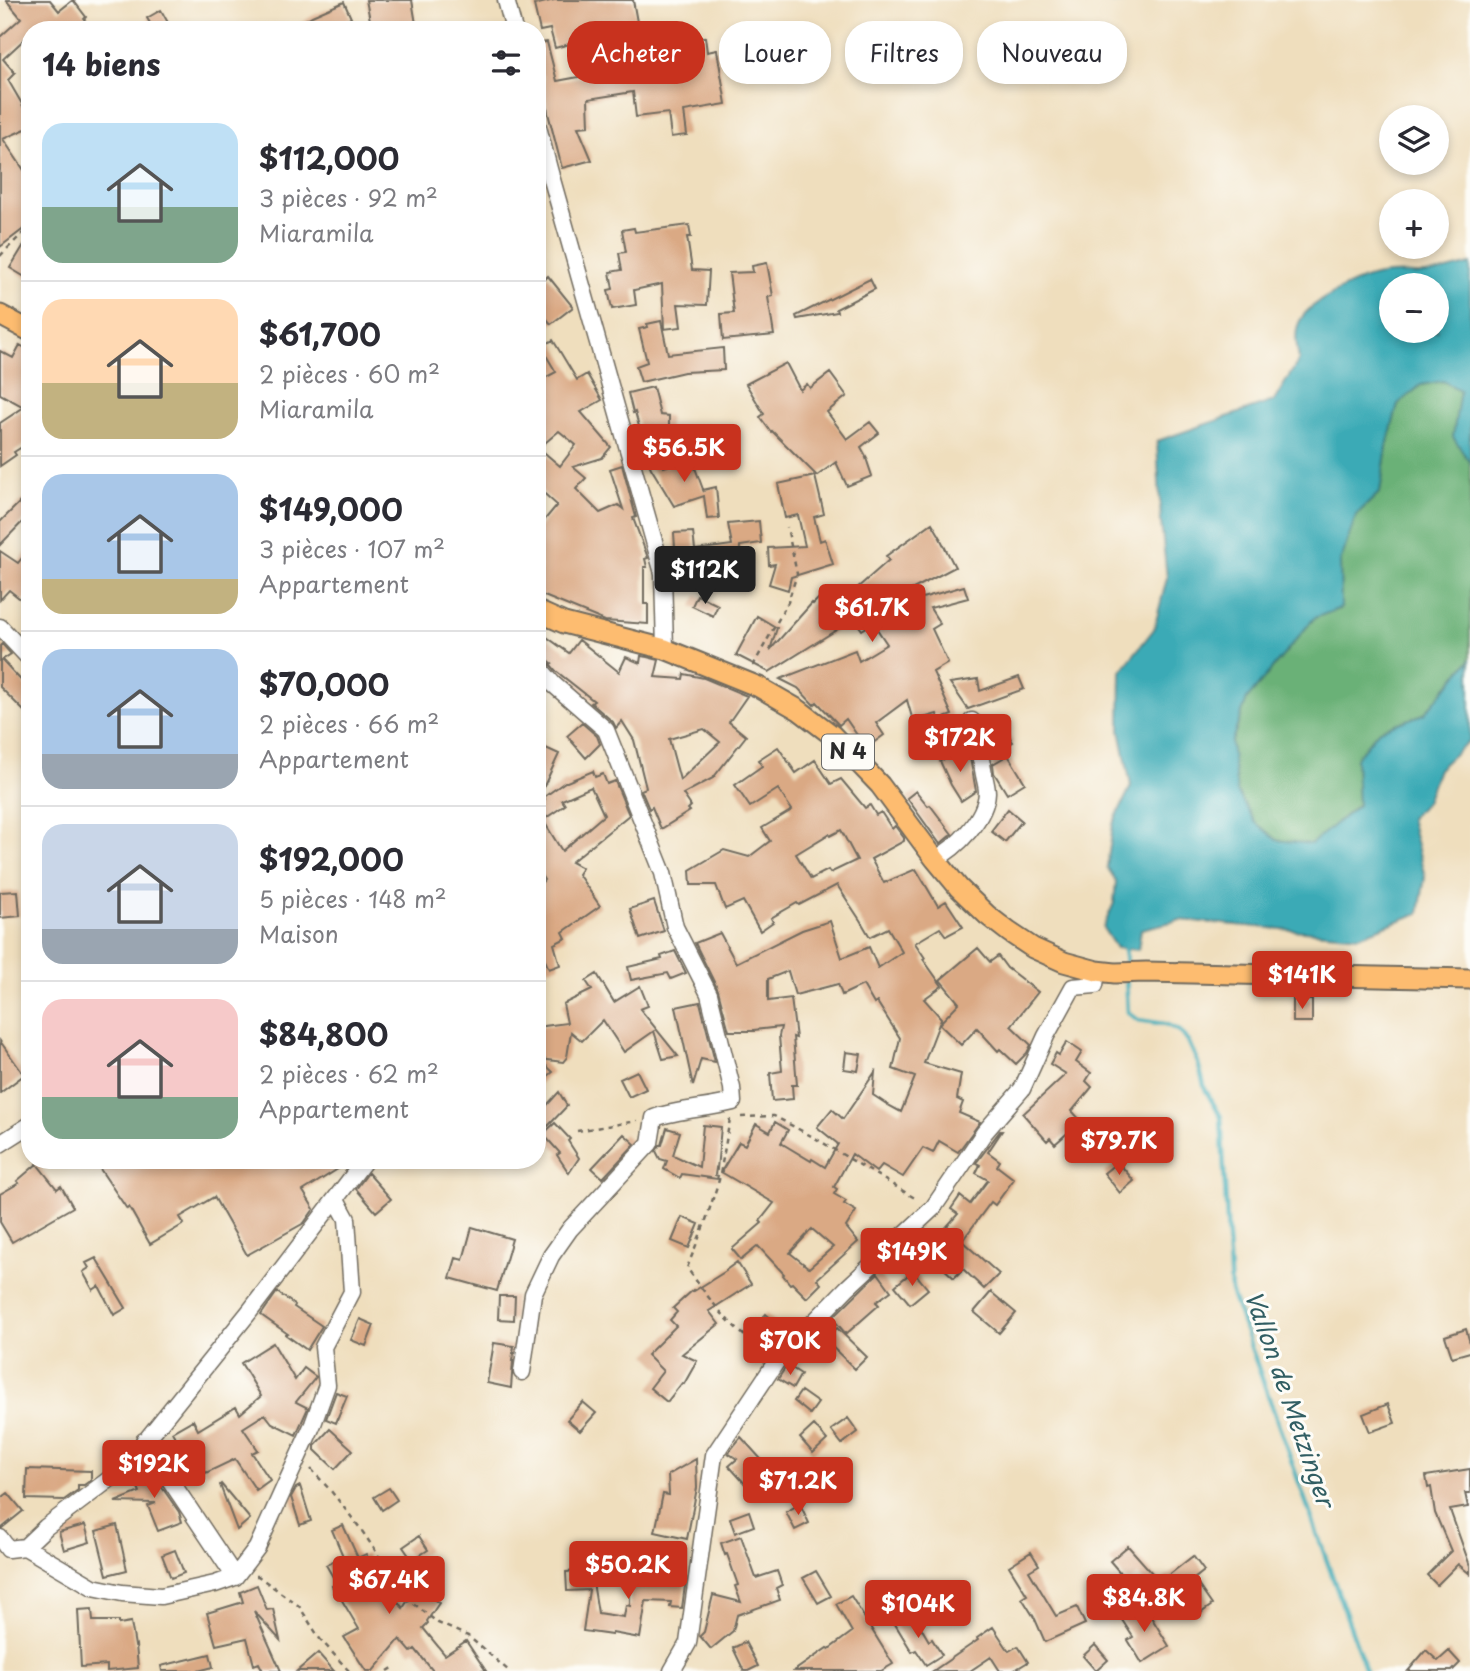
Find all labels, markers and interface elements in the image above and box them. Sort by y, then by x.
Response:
chip: Acheter [567,21,705,84]
chip: Louer [719,21,831,84]
chip: Filtres [845,21,963,84]
chip: Nouveau [977,21,1127,84]
text: 14 biens [42,41,161,86]
icon: filters [487,44,525,82]
map controls [1379,105,1449,343]
button: layers [1379,105,1449,175]
text: $112,000 [259,135,399,180]
icon: home [98,151,182,235]
text: 3 pièces · 92 m² [259,180,438,215]
button: + [1379,189,1449,259]
text: Miaramila [259,215,374,250]
button: − [1379,273,1449,343]
text: $61,700 [259,311,381,356]
icon: home [98,327,182,411]
text: 2 pièces · 60 m² [259,356,440,391]
text: Miaramila [259,391,374,426]
pin: $56.5K [627,424,741,484]
text: $56.5K [643,429,725,464]
text: $149,000 [259,486,403,531]
icon: home [98,502,182,586]
text: 3 pièces · 107 m² [259,531,445,566]
pin: $112K [656,546,754,606]
text: $112K [671,551,739,586]
text: Appartement [259,566,409,601]
pin: $61.7K [815,584,929,644]
text: $61.7K [835,589,909,624]
text: $70,000 [259,661,390,706]
icon: home [98,677,182,761]
text: 2 pièces · 66 m² [259,706,439,741]
pin: $172K [911,714,1009,774]
text: $172K [924,719,996,754]
road number: N 4 [822,734,874,770]
text: Appartement [259,741,409,776]
text: $192,000 [259,836,404,881]
icon: home [98,852,182,936]
text: 5 pièces · 148 m² [259,881,447,916]
text: Maison [259,916,339,951]
pin: $141K [1253,951,1351,1011]
text: $141K [1268,956,1336,991]
text: $84,800 [259,1011,388,1056]
icon: home [98,1027,182,1111]
text: 2 pièces · 62 m² [259,1056,439,1091]
text: Appartement [259,1091,409,1126]
pin: $79.7K [1062,1118,1176,1177]
text: $79.7K [1081,1122,1157,1157]
pin: $149K [863,1228,961,1288]
text: $149K [877,1233,947,1268]
water label: Vallon de Metzinger [1237,1285,1346,1515]
pin: $70K [749,1318,831,1377]
text: $70K [759,1322,821,1357]
pin: $192K [105,1440,203,1500]
text: $192K [118,1445,190,1480]
pin: $71.2K [741,1458,855,1517]
text: $71.2K [759,1462,837,1497]
pin: $50.2K [571,1542,685,1601]
text: $50.2K [585,1546,671,1581]
pin: $67.4K [332,1556,446,1616]
text: $67.4K [349,1561,429,1596]
pin: $84.8K [1087,1574,1201,1634]
text: $84.8K [1103,1579,1185,1614]
pin: $104K [869,1580,967,1640]
text: $104K [881,1585,955,1620]

